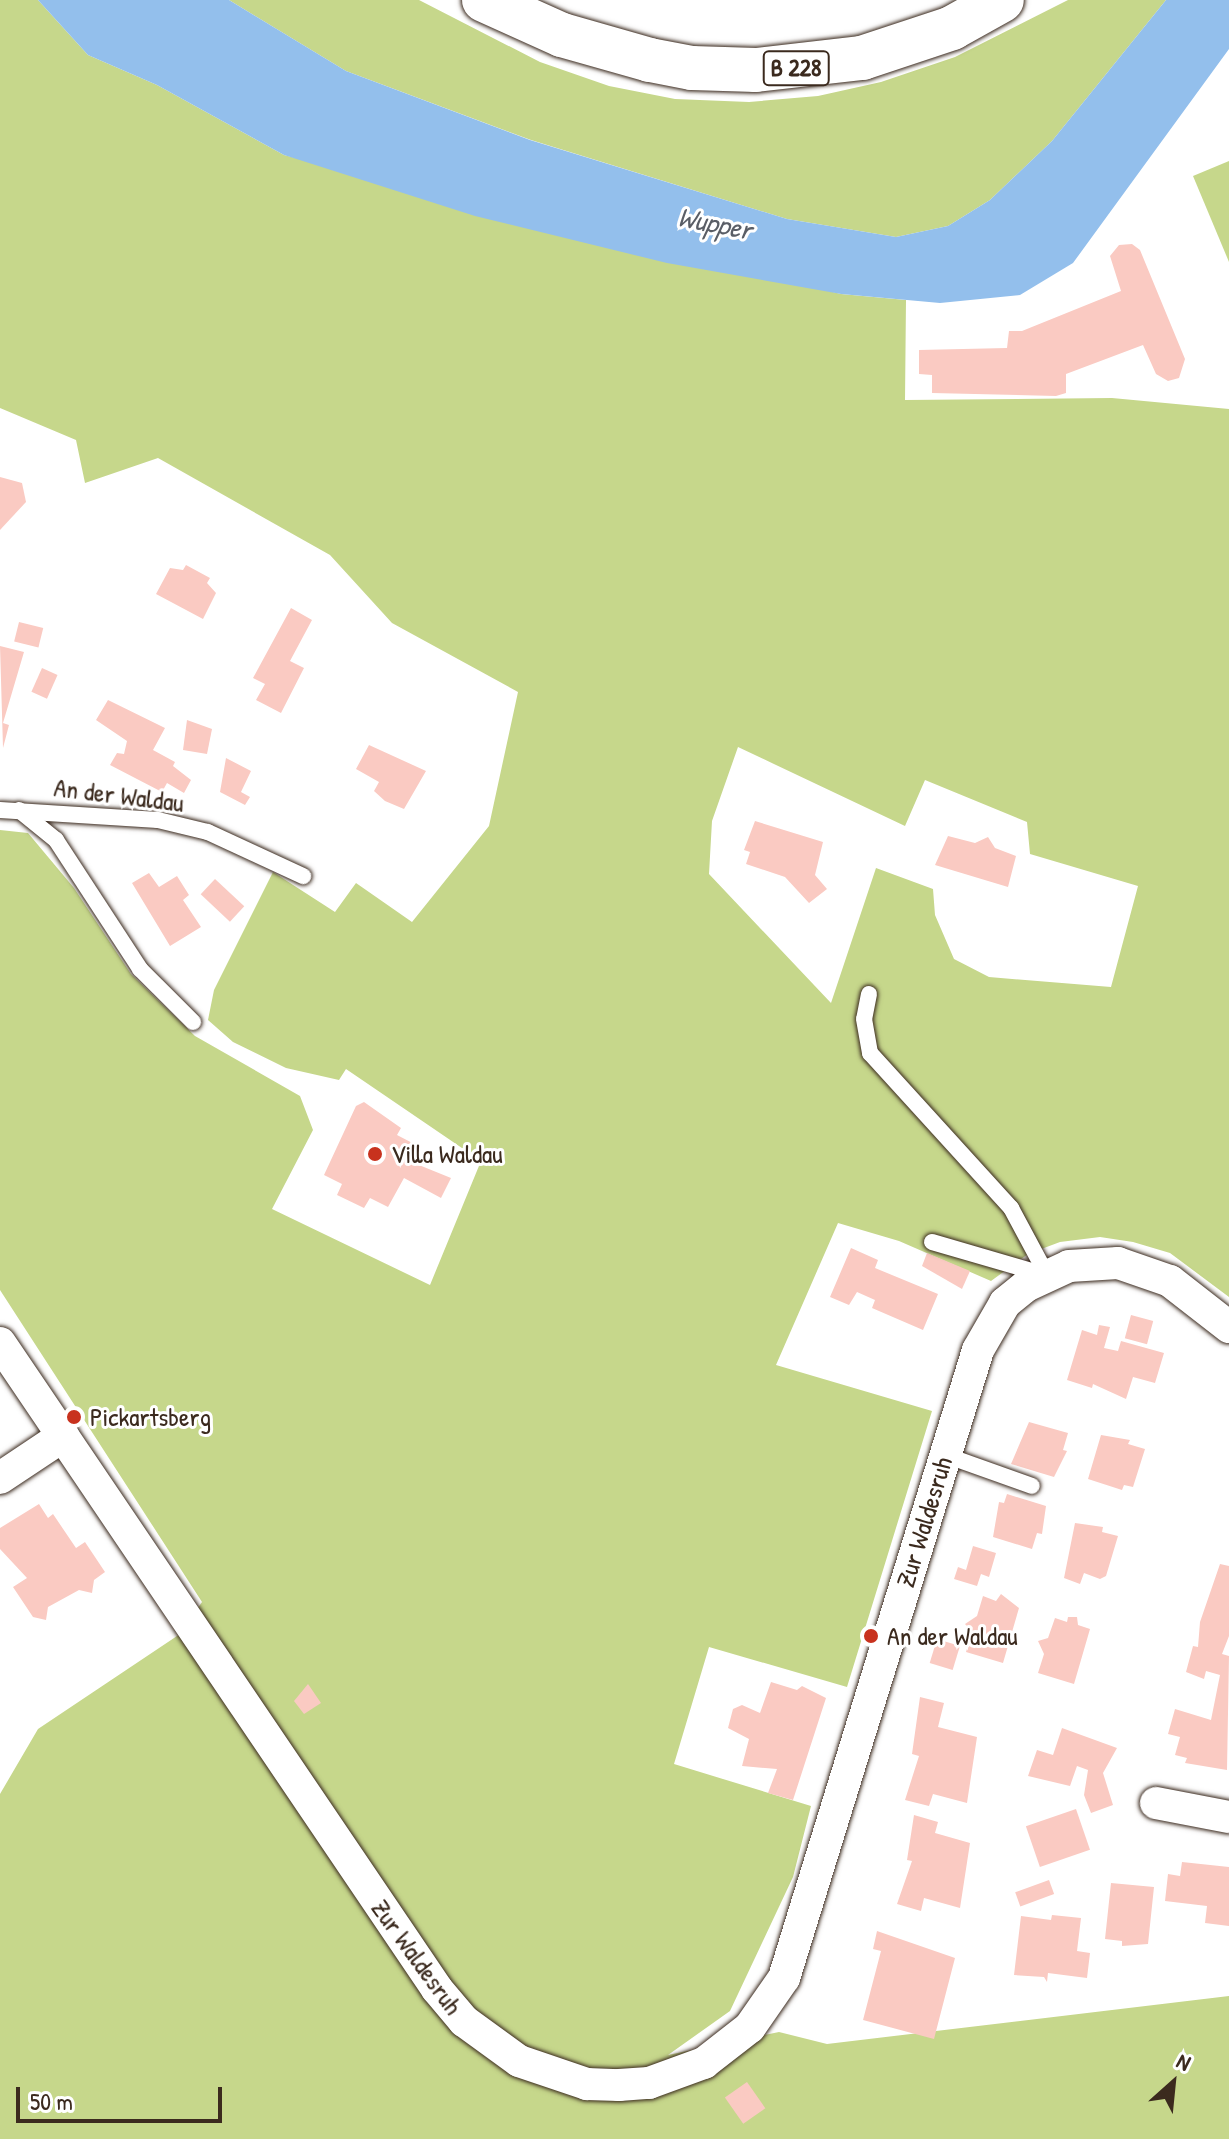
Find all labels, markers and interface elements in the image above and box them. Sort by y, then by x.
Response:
road number: B 228 [762,48,830,88]
water label: Wupper [675,199,755,247]
street label: An der Waldau [52,772,186,818]
place label: Villa Waldau [391,1138,503,1170]
marker: Villa Waldau [366,1145,384,1163]
place label: Pickartsberg [90,1401,211,1433]
marker: Pickartsberg [65,1408,83,1426]
street label: Zur Waldesruh [889,1453,959,1591]
place label: An der Waldau [887,1620,1018,1652]
marker: An der Waldau [862,1627,880,1645]
street label: Zur Waldesruh [365,1893,469,2021]
north arrow [1133,2043,1213,2123]
text: N [1172,2046,1196,2078]
scale bar [20,2071,226,2121]
text: 50 m [30,2085,73,2117]

